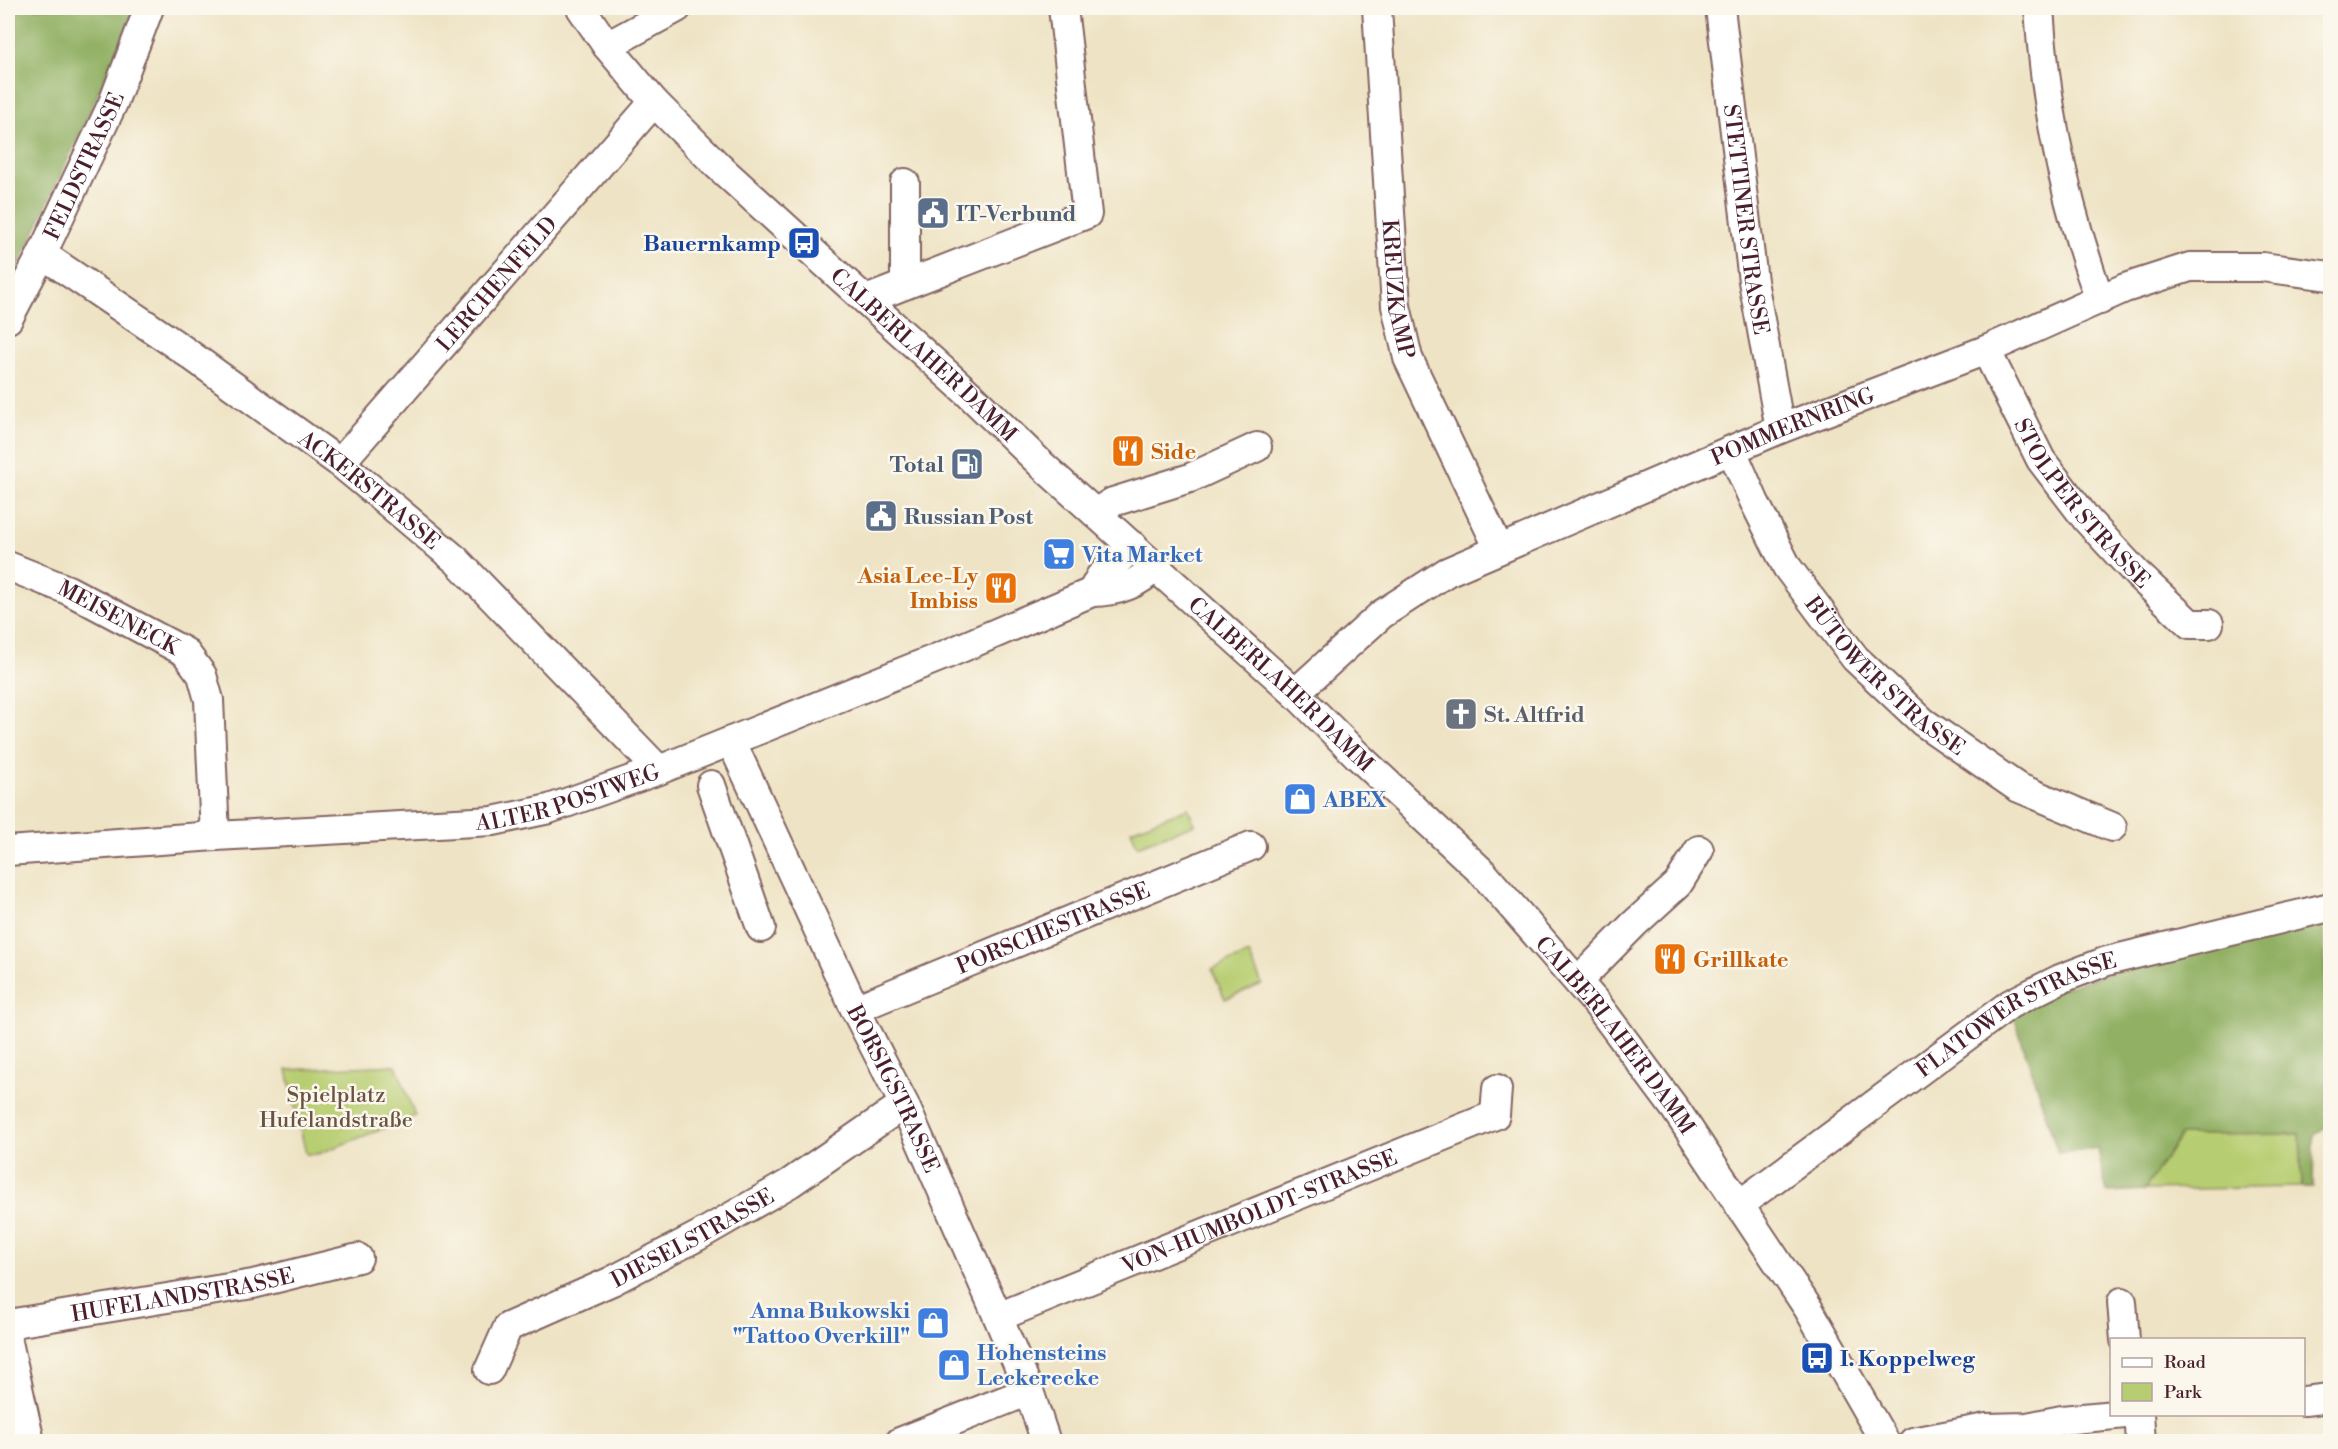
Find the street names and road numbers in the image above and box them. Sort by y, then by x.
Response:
street label: FELDSTRASSE [39,89,131,244]
street label: STETTINER STRASSE [1717,103,1775,337]
street label: LERCHENFELD [431,211,564,358]
street label: KREUZKAMP [1376,219,1420,362]
street label: CALBERLAHER DAMM [824,263,1022,449]
street label: POMMERNRING [1707,382,1878,472]
street label: STOLPER STRASSE [2007,414,2155,594]
street label: ACKERSTRASSE [292,425,445,556]
street label: MEISENECK [53,575,185,662]
street label: BÜTOWER STRASSE [1798,591,1970,762]
street label: CALBERLAHER DAMM [1182,592,1379,779]
street label: ALTER POSTWEG [474,759,663,837]
street label: PORSCHESTRASSE [953,877,1154,981]
street label: CALBERLAHER DAMM [1529,931,1701,1140]
street label: FLATOWER STRASSE [1911,947,2119,1084]
street label: BORSIGSTRASSE [840,1000,945,1177]
street label: VON-HUMBOLDT-STRASSE [1117,1144,1402,1281]
street label: DIESELSTRASSE [607,1183,779,1294]
street label: HUFELANDSTRASSE [69,1262,297,1328]

